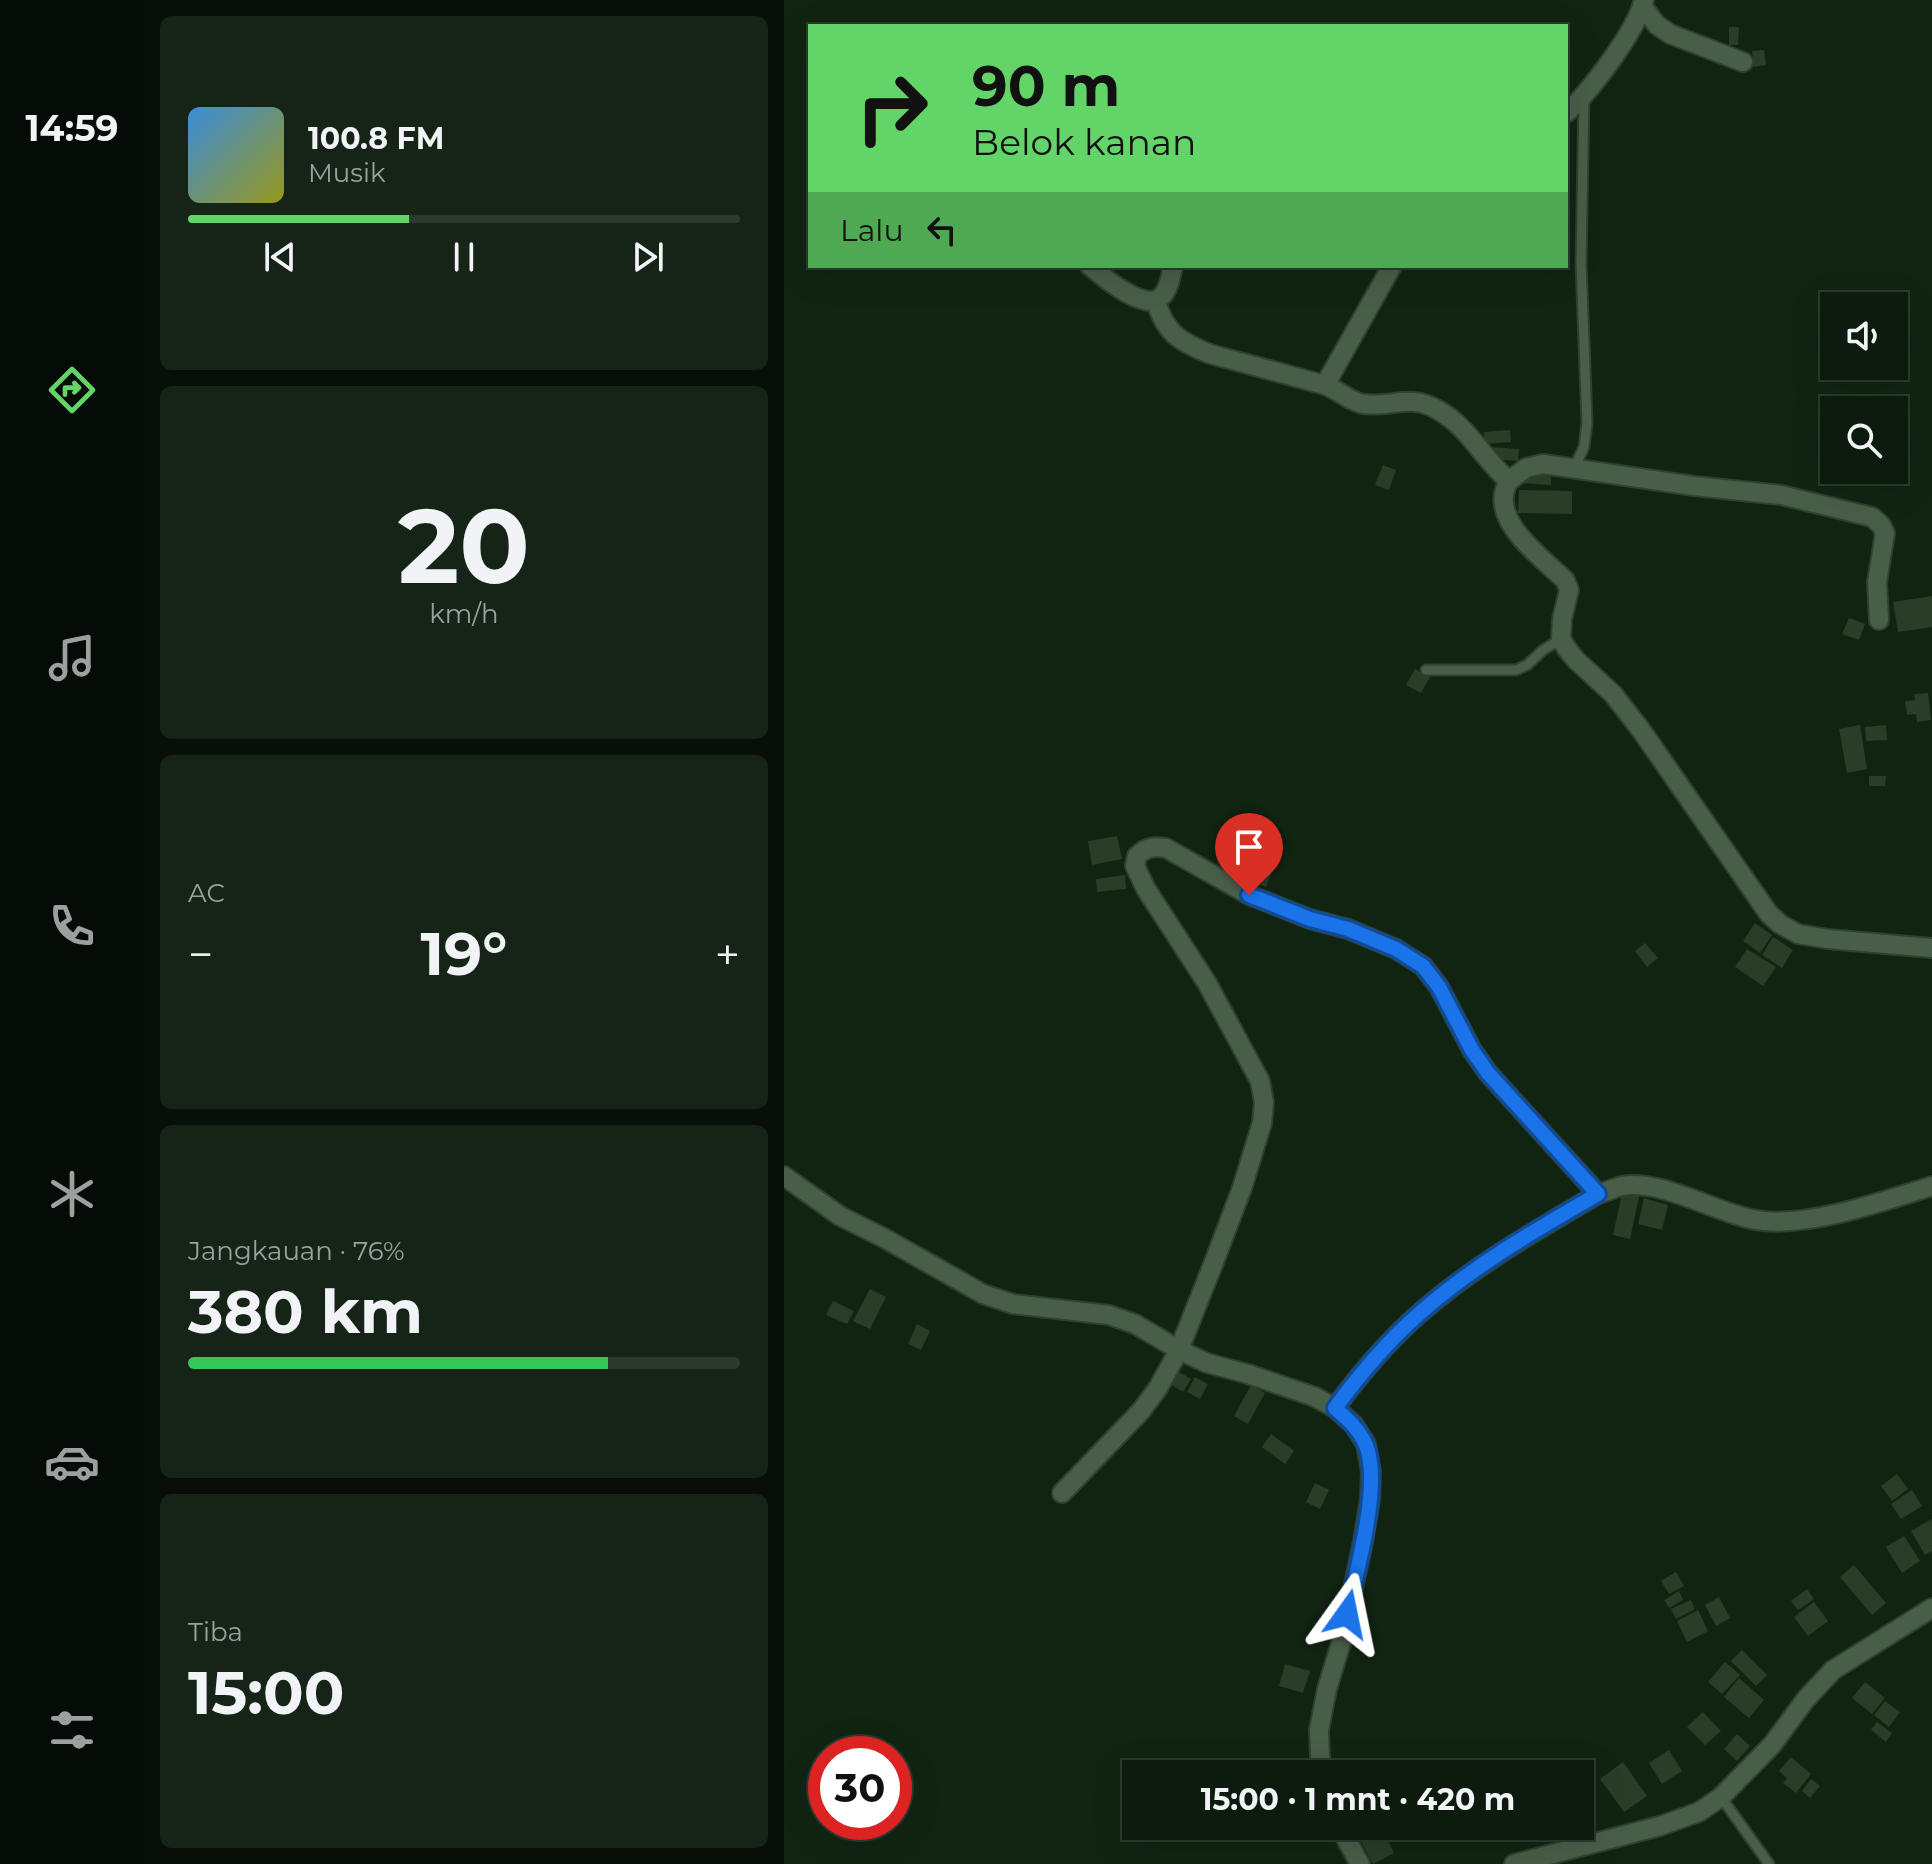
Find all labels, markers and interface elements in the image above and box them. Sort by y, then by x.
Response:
text: 90 m [972,52,1120,120]
icon: right [840,56,944,160]
text: 14:59 [26,106,119,150]
text: 100.8 FM [308,120,444,157]
text: Belok kanan [972,120,1196,164]
text: Musik [308,157,386,189]
icon: left [920,208,964,252]
text: Lalu [840,212,904,249]
icon: previous [258,235,302,279]
icon: pause [442,235,486,279]
icon: next [626,235,670,279]
map controls [1820,292,1908,484]
button: sound [1820,292,1908,380]
icon: directions [44,362,100,418]
button: search [1820,396,1908,484]
text: 20 [398,482,530,609]
text: km/h [429,598,499,630]
icon: music [44,630,100,686]
pin [1215,813,1283,895]
icon: arrive [1227,825,1271,869]
text: AC [188,877,225,909]
icon: phone [44,898,100,954]
text: 19° [421,917,507,990]
text: − [188,927,213,981]
text: + [715,927,740,981]
icon: climate [44,1166,100,1222]
text: Jangkauan · 76% [188,1235,405,1267]
text: 380 km [188,1275,423,1348]
icon: car [44,1434,100,1490]
position arrow [1305,1572,1389,1656]
text: Tiba [188,1616,243,1648]
text: 15:00 [188,1656,344,1729]
icon: filters [44,1702,100,1758]
speed limit sign: 30 [808,1736,912,1840]
text: 15:00 · 1 mnt · 420 m [1201,1781,1515,1818]

